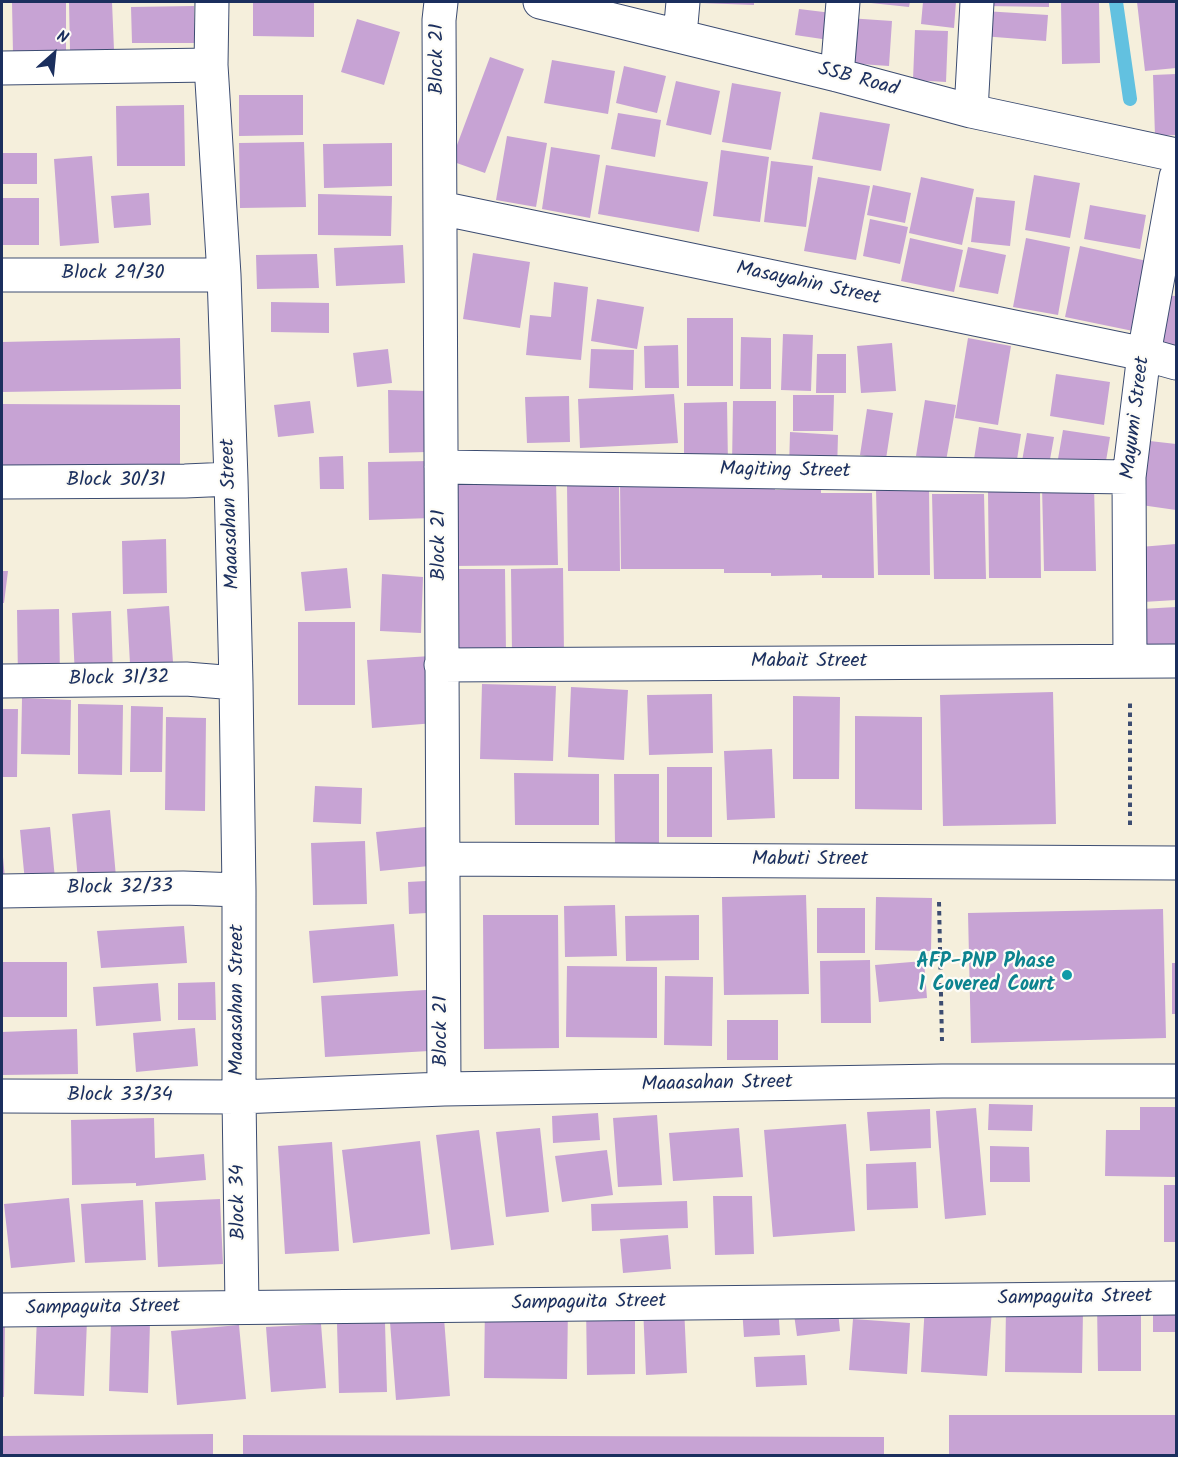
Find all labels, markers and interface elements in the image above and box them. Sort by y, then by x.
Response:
north arrow [24,24,84,84]
text: N [52,24,73,51]
street label: Block 21 [427,24,451,94]
street label: SSB Road [815,59,901,103]
street label: Masayahin Street [734,258,882,312]
street label: Block 29/30 [62,263,164,287]
street label: Mayumi Street [1118,355,1156,481]
street label: Maaasahan Street [217,438,247,590]
street label: Magiting Street [719,459,851,485]
street label: Block 30/31 [66,470,166,494]
street label: Block 21 [429,510,453,580]
street label: Mabait Street [751,651,867,675]
street label: Block 31/32 [68,667,170,693]
street label: Mabuti Street [752,849,868,873]
street label: Block 32/33 [67,876,173,902]
street label: Maaasahan Street [227,924,251,1076]
place label: AFP-PNP Phase 1 Covered Court [916,952,1055,999]
marker: AFP-PNP Phase 1 Covered Court [1060,968,1074,982]
street label: Block 21 [431,996,455,1066]
street label: Maaasahan Street [641,1072,793,1098]
street label: Block 33/34 [67,1085,173,1109]
street label: Block 34 [227,1164,253,1240]
street label: Sampaguita Street [998,1286,1152,1312]
street label: Sampaguita Street [512,1291,666,1317]
street label: Sampaguita Street [26,1296,180,1322]

